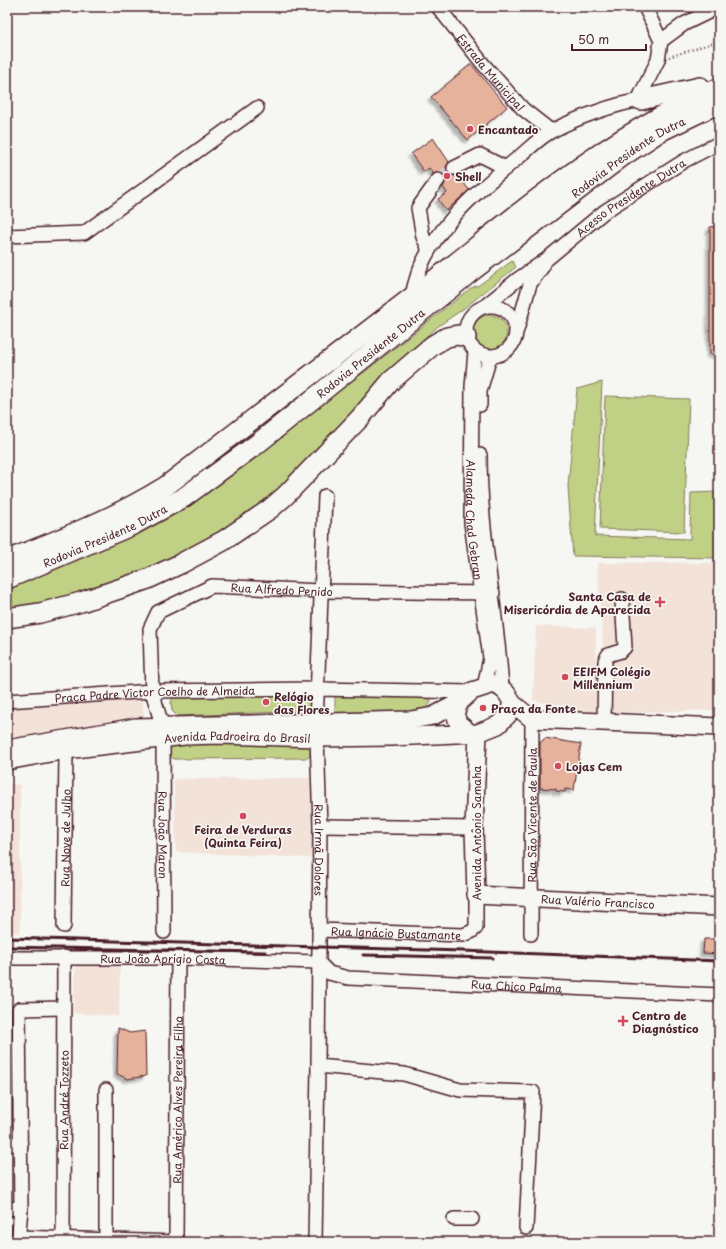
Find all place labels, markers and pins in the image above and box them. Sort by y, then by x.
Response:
place label: Encantado [478,121,539,138]
marker: Encantado [465,124,475,134]
place label: Shell [455,168,481,185]
marker: Shell [442,171,452,181]
place label: Santa Casa de Misericórdia de Aparecida [504,588,651,618]
marker: Santa Casa de Misericórdia de Aparecida [654,596,666,608]
place label: EEIFM Colégio Millennium [573,663,651,693]
marker: EEIFM Colégio Millennium [560,672,570,682]
place label: Relógio das Flores [274,688,329,718]
marker: Relógio das Flores [261,697,271,707]
place label: Praça da Fonte [491,700,576,717]
marker: Praça da Fonte [478,703,488,713]
place label: Lojas Cem [566,758,622,775]
marker: Lojas Cem [553,761,563,771]
marker: Feira de Verduras (Quinta Feira) [238,811,248,821]
place label: Feira de Verduras (Quinta Feira) [194,821,292,851]
place label: Centro de Diagnóstico [632,1007,699,1037]
marker: Centro de Diagnóstico [617,1015,629,1027]

